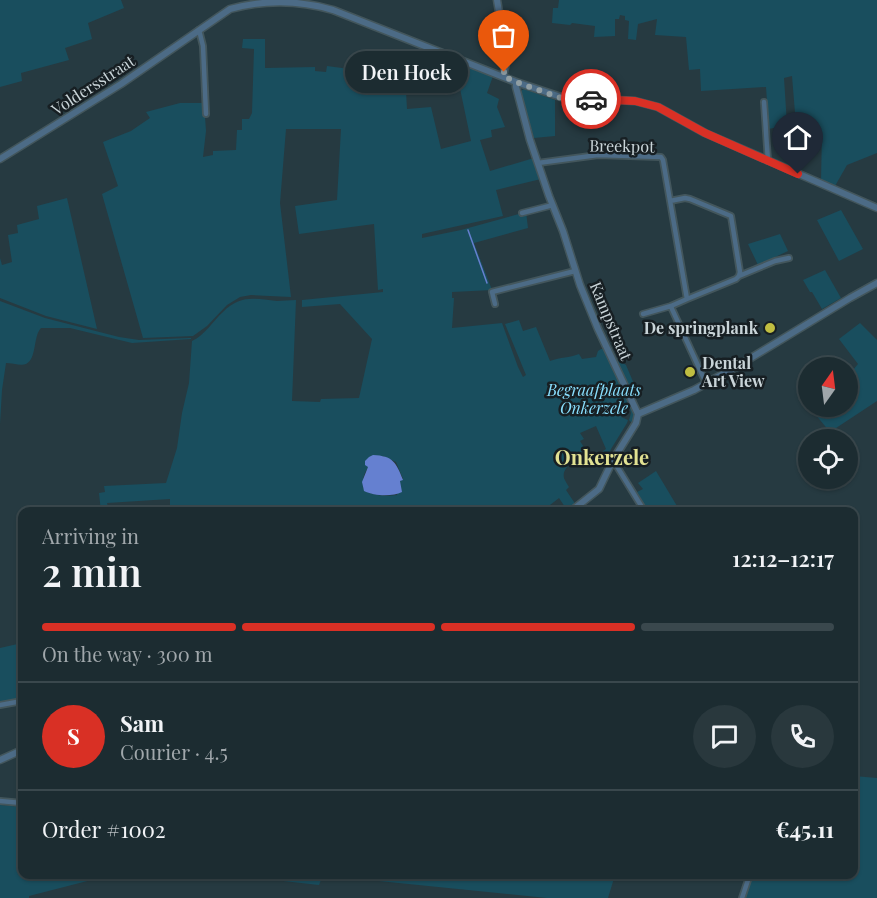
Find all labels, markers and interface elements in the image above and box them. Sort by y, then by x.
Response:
pin [478,10,529,72]
icon: bag [487,19,520,52]
street label: Voldersstraat [46,50,139,120]
callout: Den Hoek [345,51,468,93]
text: Den Hoek [361,58,452,85]
courier [561,69,621,129]
icon: car [575,83,608,116]
pin [772,112,823,174]
icon: home [781,121,814,154]
street label: Breekpot [589,134,655,157]
street label: Kampstraat [585,278,638,364]
place label: De springplank [644,317,759,338]
marker: De springplank [763,321,777,335]
place label: Dental Art View [701,352,765,391]
north arrow [798,357,858,417]
map controls [798,357,858,489]
marker: Dental Art View [683,365,697,379]
park label: Begraafplaats Onkerzele [546,379,641,418]
button: locate [798,429,858,489]
district label: Onkerzele [555,443,649,470]
text: Arriving in [42,522,139,549]
text: 12:12–12:17 [732,543,834,573]
text: 2 min [42,545,142,597]
text: On the way · 300 m [42,640,213,667]
button: chat [693,705,756,768]
button: phone [771,705,834,768]
text: Sam [120,708,164,738]
text: S [67,721,80,751]
text: Courier · 4.5 [120,738,228,765]
text: Order #1002 [42,814,165,844]
text: €45.11 [775,814,834,844]

